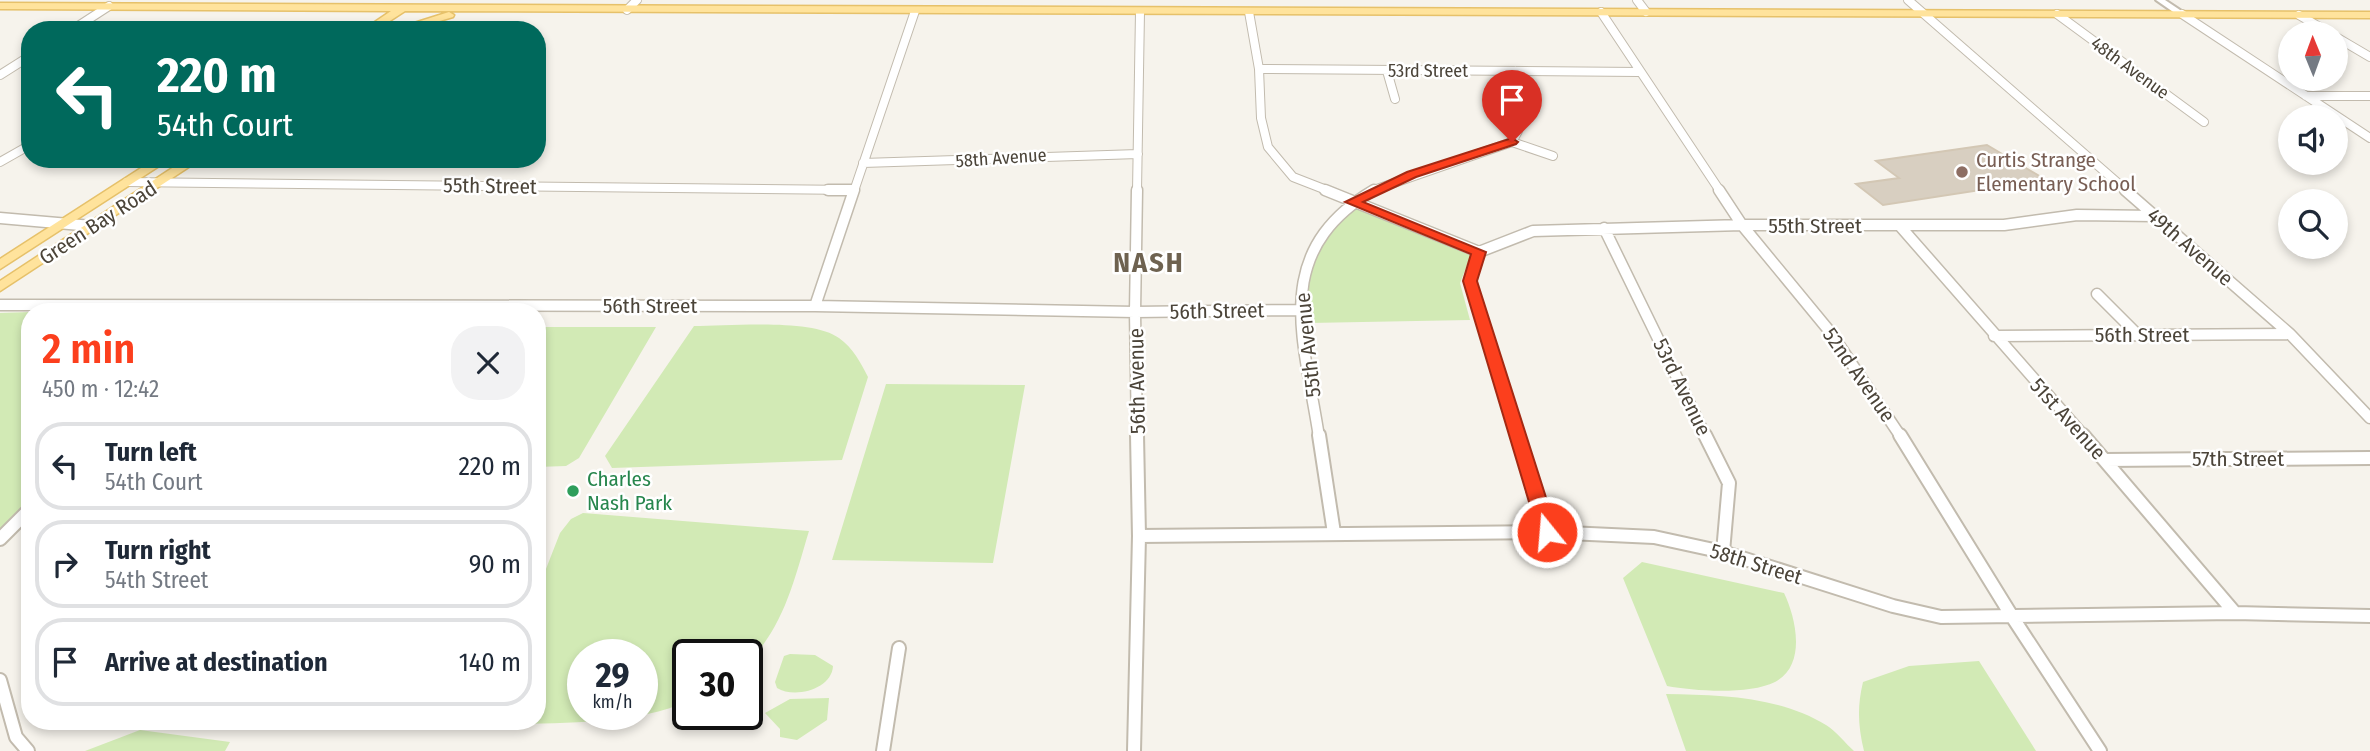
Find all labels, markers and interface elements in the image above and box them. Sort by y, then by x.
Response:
north arrow [2278,21,2348,91]
map controls [2278,21,2348,259]
street label: 48th Avenue [2087,32,2174,104]
text: 220 m [157,46,277,105]
icon: left [42,49,133,140]
street label: 53rd Street [1388,60,1468,82]
pin [1482,70,1542,142]
icon: arrive [1493,81,1531,119]
button: sound [2278,105,2348,175]
text: 54th Court [157,106,293,144]
street label: 58th Avenue [955,144,1047,172]
place label: Curtis Strange Elementary School [1976,147,2136,197]
marker: Curtis Strange Elementary School [1954,164,1970,180]
street label: 55th Street [443,172,537,200]
street label: Green Bay Road [34,175,162,271]
button: search [2278,189,2348,259]
street label: 49th Avenue [2141,202,2239,292]
street label: 55th Street [1768,213,1862,239]
district label: NASH [1113,246,1185,279]
street label: 55th Avenue [1290,291,1326,399]
street label: 56th Street [603,293,697,319]
street label: 56th Street [1169,297,1265,325]
street label: 56th Street [2095,322,2189,348]
street label: 52nd Avenue [1817,323,1901,427]
text: 2 min [42,324,135,374]
button: close [451,326,525,400]
street label: 56th Avenue [1123,328,1151,434]
street label: 53rd Avenue [1647,334,1717,440]
street label: 51st Avenue [2025,373,2111,465]
text: 450 m · 12:42 [42,375,159,403]
text: Turn left [105,437,197,468]
street label: 57th Street [2192,446,2284,472]
icon: left [46,447,84,485]
text: 220 m [458,451,521,482]
place label: Charles Nash Park [587,466,672,516]
text: 54th Court [105,468,203,496]
marker: Charles Nash Park [565,483,581,499]
position arrow [1510,495,1584,569]
text: Turn right [105,535,211,566]
street label: 58th Street [1707,538,1805,590]
icon: right [46,545,84,583]
text: 90 m [469,549,521,580]
text: 54th Street [105,566,208,594]
speed limit sign: 30 [672,639,763,730]
icon: arrive [46,643,84,681]
text: Arrive at destination [105,647,328,678]
text: 140 m [459,647,521,678]
text: 29 [595,654,630,696]
text: km/h [592,691,633,713]

